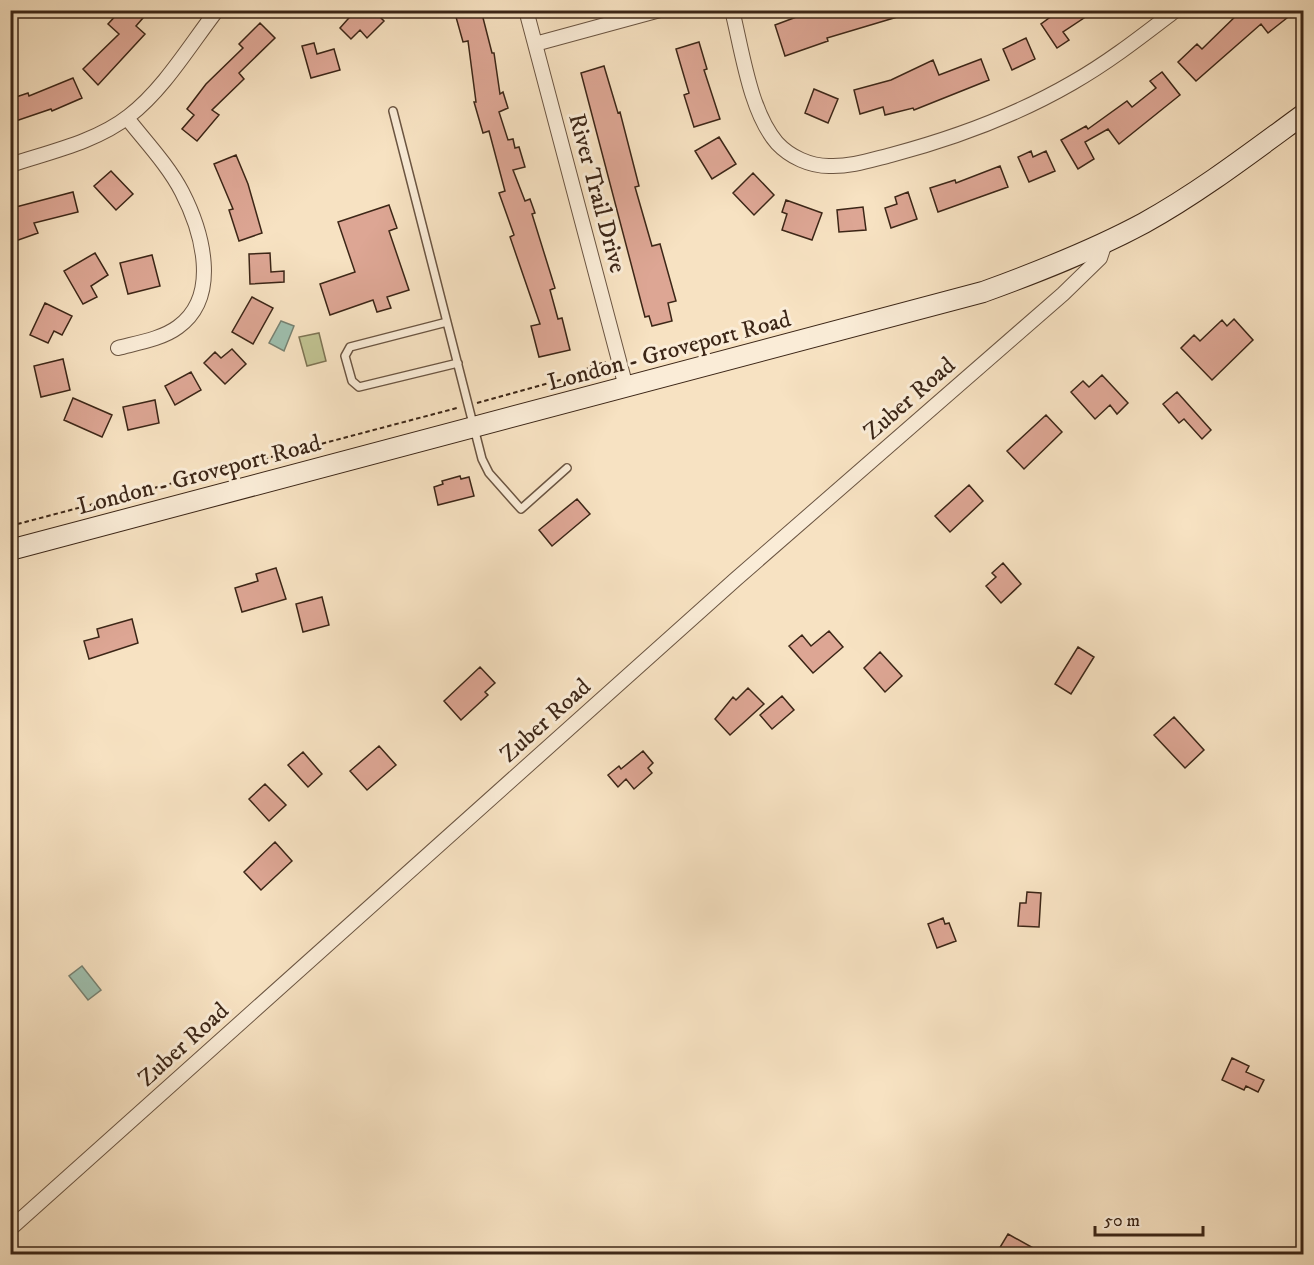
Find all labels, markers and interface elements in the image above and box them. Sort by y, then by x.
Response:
street label: River Trail Drive [561,110,633,276]
street label: London - Groveport Road [544,304,794,398]
street label: Zuber Road [858,351,962,447]
street label: London - Groveport Road [74,428,324,522]
street label: Zuber Road [494,672,597,769]
street label: Zuber Road [132,996,235,1093]
scale bar [1095,1199,1203,1237]
text: 50 m [1104,1210,1140,1232]

